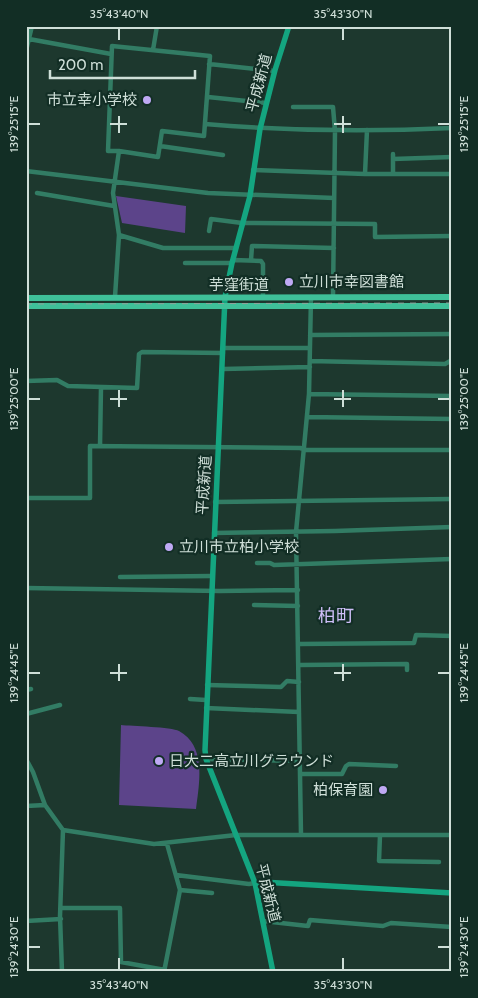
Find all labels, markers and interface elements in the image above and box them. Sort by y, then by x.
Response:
text: 35°43'40"N [89,6,149,21]
text: 35°43'30"N [314,6,372,21]
scale bar [50,48,195,80]
street label: 平成新道 [243,52,275,114]
text: 200 m [58,56,103,74]
place label: 市立幸小学校 [47,91,137,109]
marker: 市立幸小学校 [141,94,153,106]
text: 139°25'15"E [6,95,21,152]
text: 139°25'15"E [456,95,471,152]
place label: 立川市幸図書館 [299,273,404,291]
street label: 芋窪街道 [209,276,269,294]
marker: 立川市幸図書館 [283,276,295,288]
text: 139°25'00"E [6,367,21,430]
text: 139°25'00"E [456,367,471,430]
street label: 平成新道 [193,454,215,516]
place label: 立川市立柏小学校 [179,538,299,556]
marker: 立川市立柏小学校 [163,541,175,553]
district label: 柏町 [318,605,354,627]
text: 139°24'45"E [6,643,21,703]
text: 139°24'45"E [456,643,471,703]
place label: 日大二高立川グラウンド [169,752,334,770]
marker: 日大二高立川グラウンド [153,755,165,767]
place label: 柏保育園 [313,781,373,799]
marker: 柏保育園 [377,784,389,796]
street label: 平成新道 [252,862,284,924]
text: 139°24'30"E [6,916,21,978]
text: 139°24'30"E [456,916,471,978]
text: 35°43'40"N [89,977,149,992]
text: 35°43'30"N [314,977,372,992]

